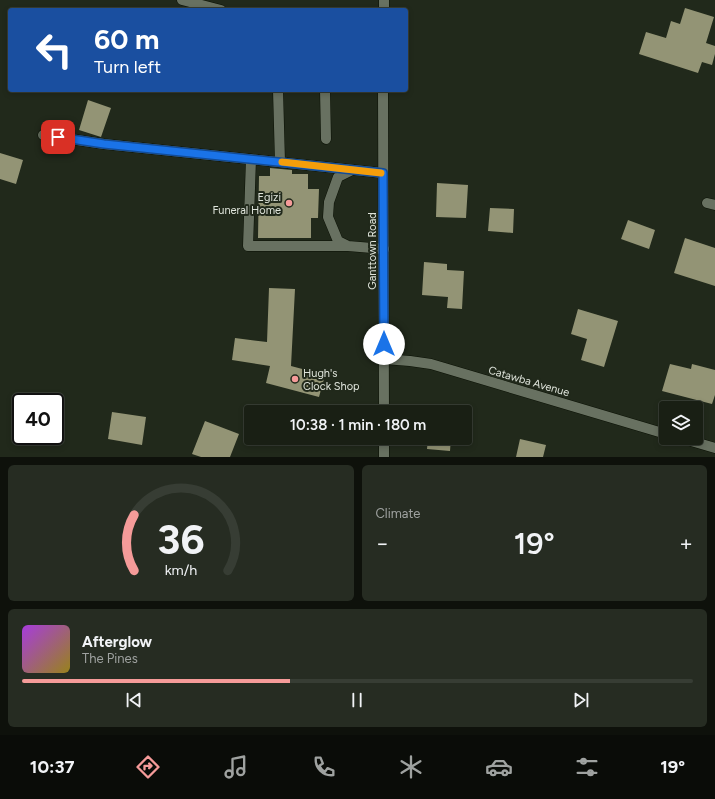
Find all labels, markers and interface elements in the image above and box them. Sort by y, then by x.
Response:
text: 60 m [94,22,159,56]
icon: left [28,24,80,76]
text: Turn left [94,56,161,78]
pin [41,120,75,154]
icon: arrive [47,126,69,148]
place label: Egizi Funeral Home [212,191,281,217]
marker: Egizi Funeral Home [284,198,294,208]
street label: Ganttown Road [366,212,379,290]
position arrow [363,323,405,365]
street label: Catawba Avenue [487,364,571,399]
place label: Hugh's Clock Shop [303,367,360,393]
marker: Hugh's Clock Shop [290,374,300,384]
speed limit sign: 40 [12,393,64,445]
map controls [659,401,703,445]
button: layers [659,401,703,445]
text: 10:38 · 1 min · 180 m [290,416,426,434]
text: Climate [376,506,420,521]
text: 36 [157,514,204,564]
text: 19° [514,525,555,562]
text: − [376,530,389,557]
text: + [679,530,693,557]
text: km/h [164,561,197,579]
text: Afterglow [82,633,152,651]
text: The Pines [82,651,138,666]
icon: previous [123,689,145,711]
icon: pause [346,689,368,711]
icon: next [570,689,592,711]
icon: directions [134,753,162,781]
icon: music [222,753,250,781]
icon: phone [310,753,338,781]
icon: climate [397,753,425,781]
icon: car [485,753,513,781]
icon: filters [573,753,601,781]
text: 10:37 [30,756,75,778]
text: 19° [660,756,685,778]

